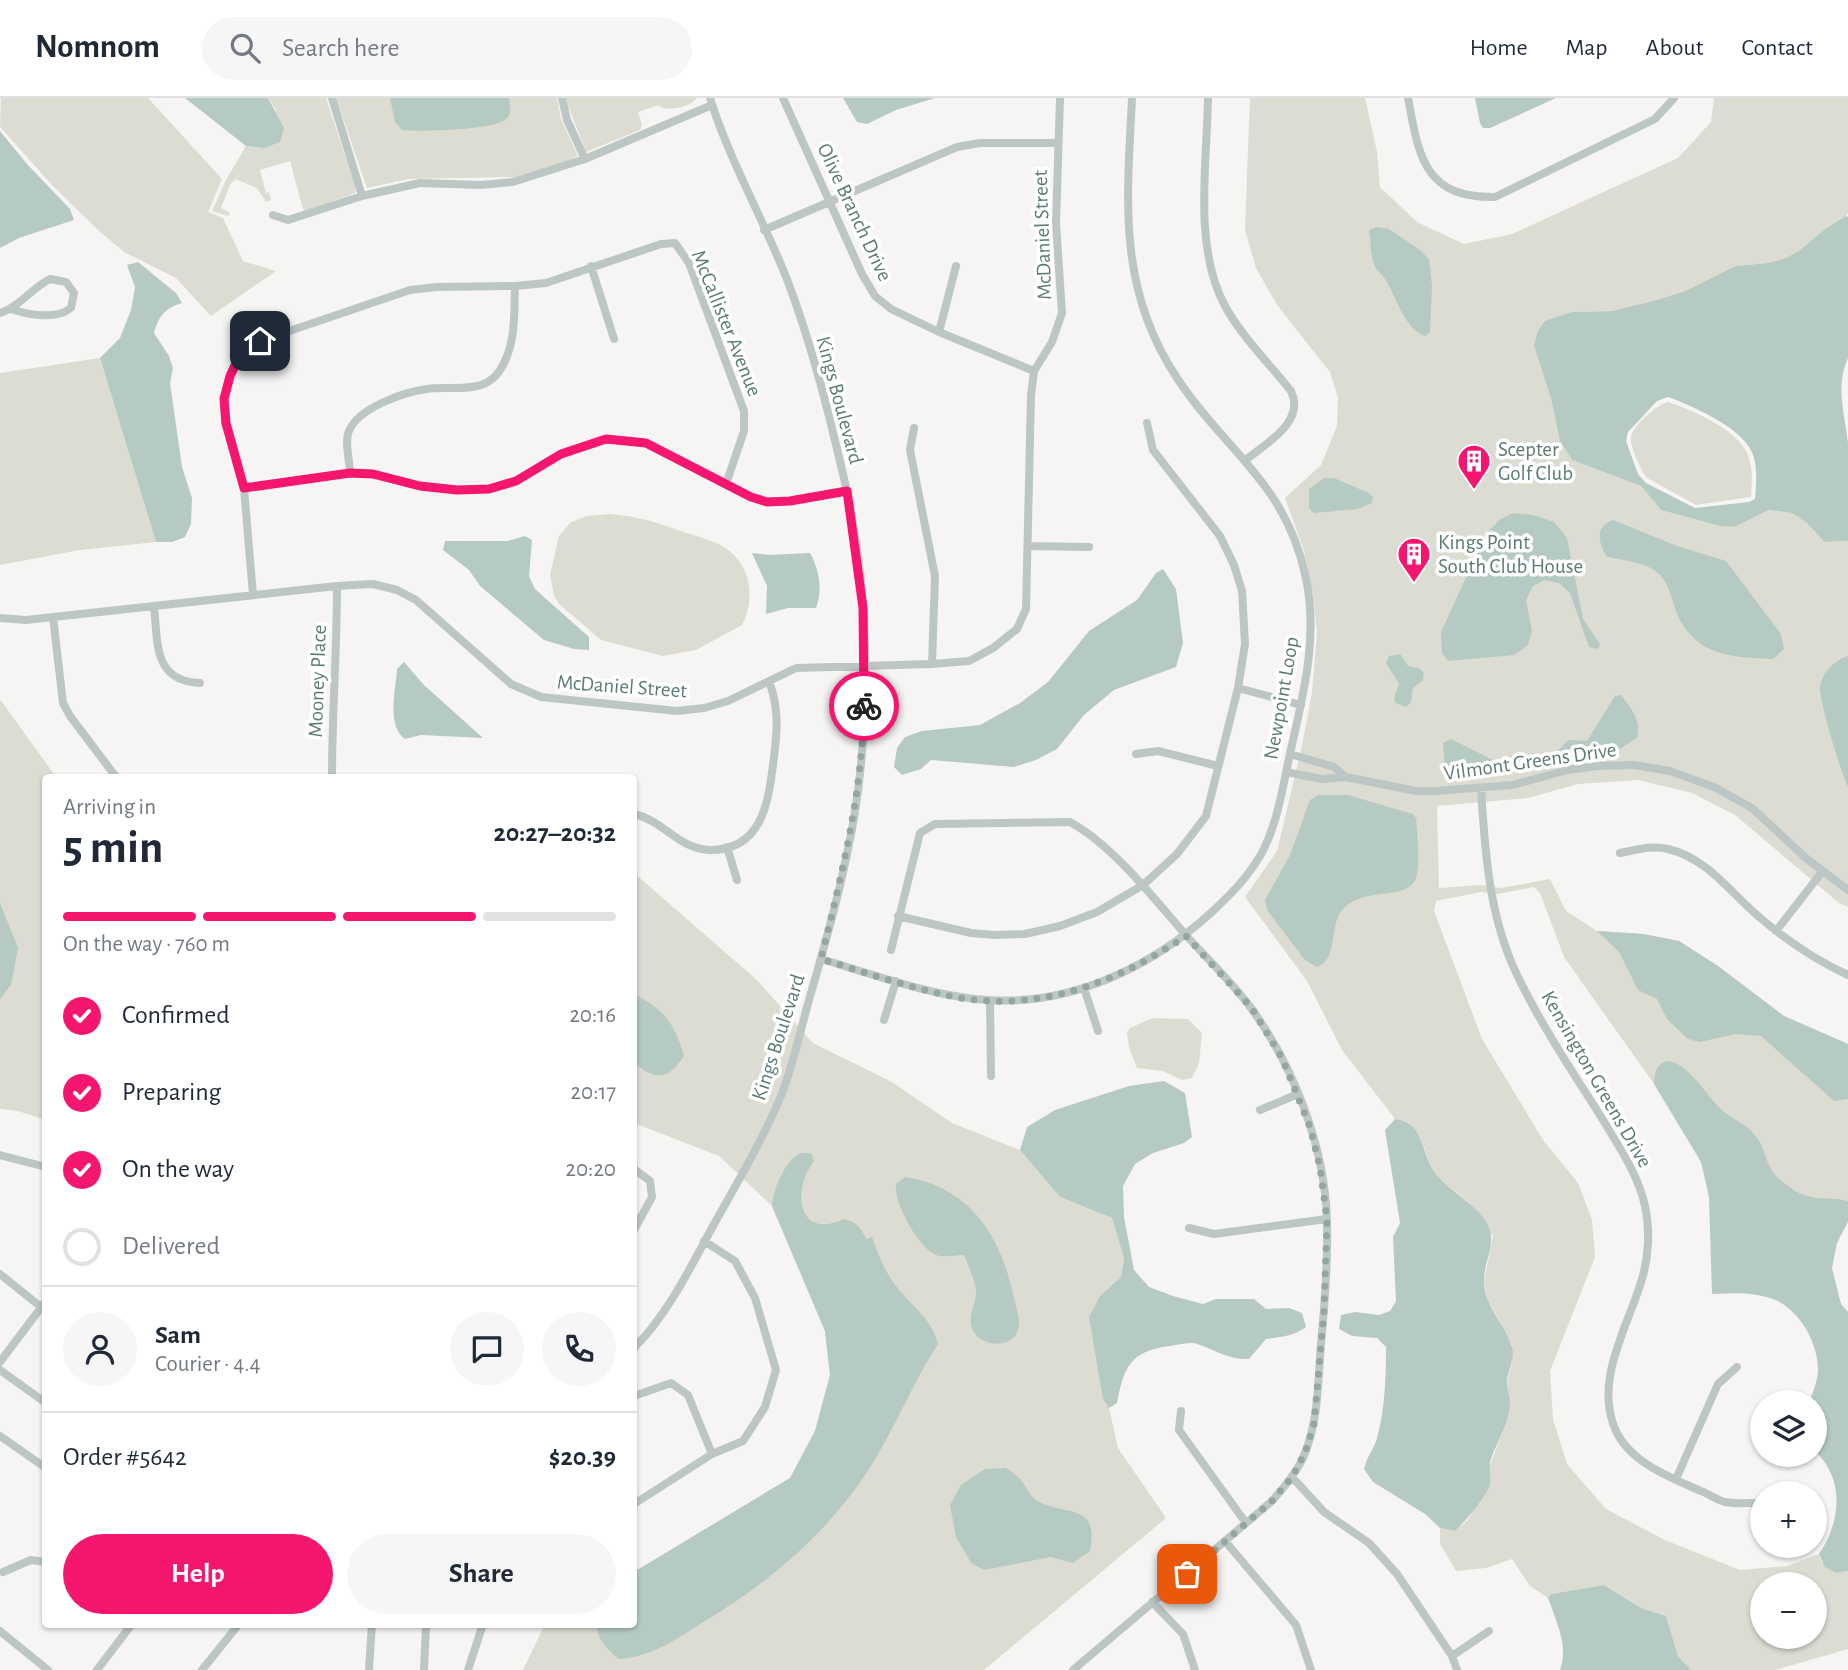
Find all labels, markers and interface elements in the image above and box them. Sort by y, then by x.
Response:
search box [202,17,692,80]
icon: search [226,29,264,67]
text: Nomnom [35,31,160,64]
text: Search here [282,35,400,61]
text: Home [1470,36,1528,60]
text: Map [1566,36,1608,60]
text: About [1646,36,1703,60]
text: Contact [1741,36,1813,60]
street label: Olive Branch Drive [813,140,896,284]
street label: McDaniel Street [1030,169,1055,300]
street label: McCallister Avenue [688,247,765,399]
pin [230,311,290,371]
icon: home [241,322,279,360]
street label: Kings Boulevard [812,334,867,466]
place label: Scepter Golf Club [1498,439,1573,484]
building icon: Scepter Golf Club [1455,442,1493,491]
place label: Kings Point South Club House [1438,532,1583,577]
building icon: Kings Point South Club House [1395,535,1433,584]
street label: Mooney Place [305,624,330,738]
street label: Newpoint Loop [1260,635,1303,761]
street label: McDaniel Street [556,671,688,702]
courier [829,671,899,741]
icon: bike [845,687,883,725]
street label: Vilmont Greens Drive [1442,739,1618,784]
text: Arriving in [63,796,156,819]
text: 20:27–20:32 [494,820,616,846]
text: 5 min [63,825,163,871]
text: On the way · 760 m [63,933,230,956]
street label: Kings Boulevard [748,971,809,1103]
street label: Kensington Greens Drive [1537,987,1656,1171]
icon: check [63,997,101,1035]
text: Confirmed [122,1002,230,1028]
text: 20:16 [569,1004,616,1027]
icon: check [63,1074,101,1112]
text: Preparing [122,1079,221,1105]
text: 20:17 [571,1081,616,1104]
icon: check [63,1151,101,1189]
text: On the way [122,1156,234,1182]
text: 20:20 [566,1158,616,1181]
text: Delivered [122,1233,220,1259]
button: person [63,1312,137,1386]
button: chat [450,1312,524,1386]
button: phone [542,1312,616,1386]
text: Sam [155,1322,201,1348]
text: Courier · 4.4 [155,1353,261,1376]
map controls [1750,1390,1827,1649]
button: layers [1750,1390,1827,1467]
text: Order #5642 [63,1444,187,1470]
text: $20.39 [549,1444,616,1470]
button: + [1750,1481,1827,1558]
button: Help [63,1534,333,1614]
button: Share [347,1534,616,1614]
pin [1157,1544,1217,1604]
icon: bag [1168,1555,1206,1593]
button: − [1750,1572,1827,1649]

